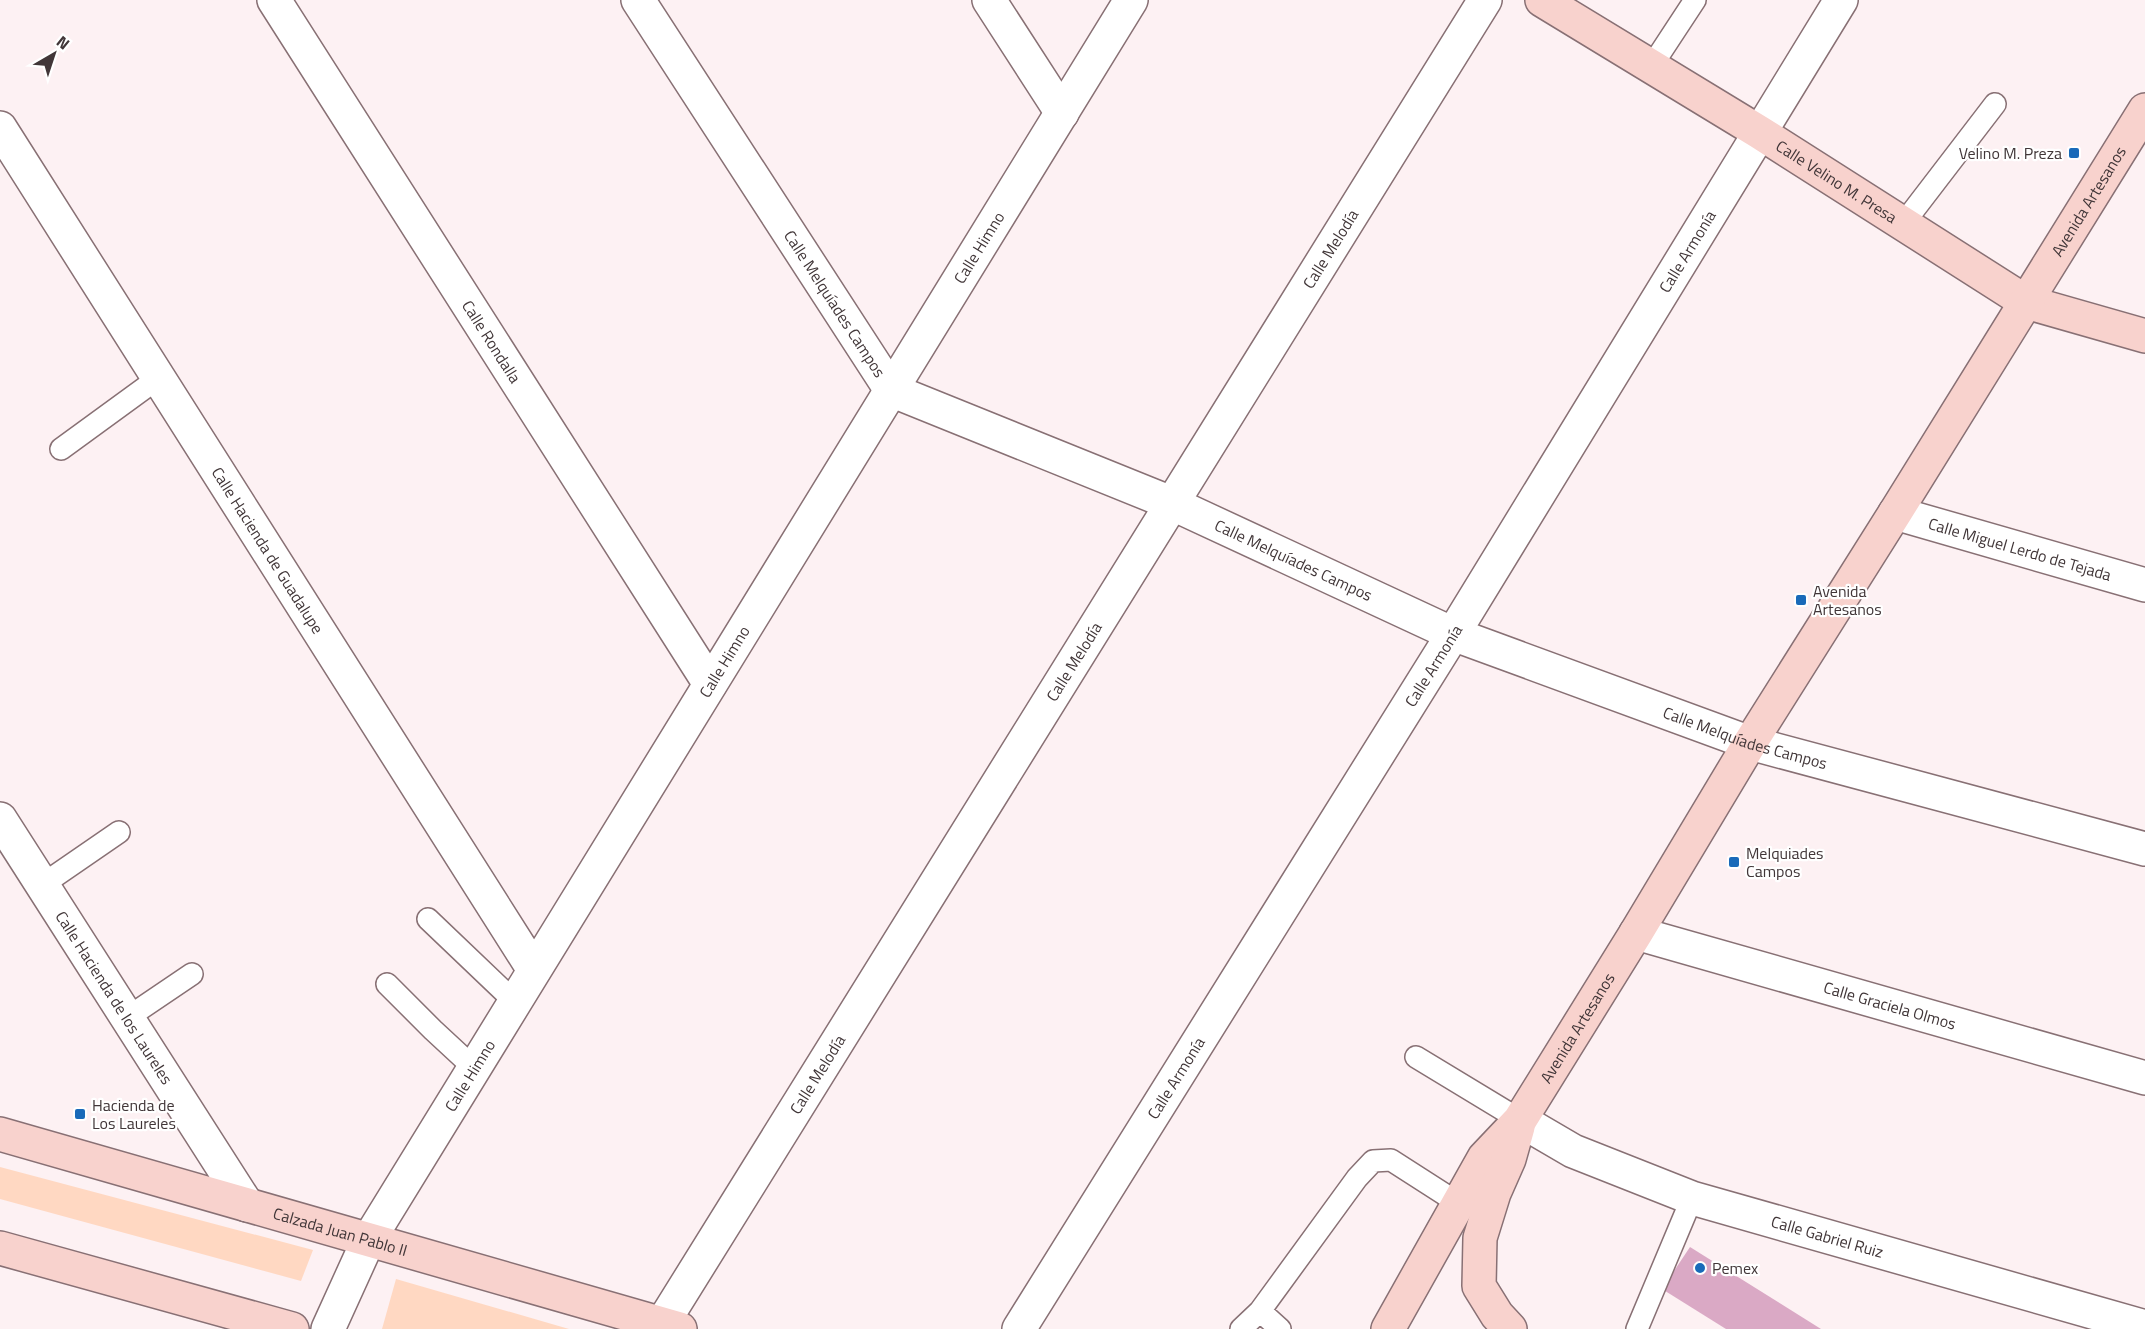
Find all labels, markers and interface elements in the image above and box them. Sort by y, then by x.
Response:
north arrow [24,24,84,84]
text: N [52,30,75,55]
street label: Calle Velino M. Presa [1771,134,1902,229]
place label: Velino M. Preza [1959,141,2062,165]
street label: Avenida Artesanos [2045,141,2132,261]
marker: Velino M. Preza [2067,146,2081,160]
street label: Calle Melodía [1297,204,1364,293]
street label: Calle Armonía [1653,205,1722,297]
street label: Calle Himno [948,207,1010,288]
street label: Calle Melquíades Campos [778,225,892,382]
street label: Calle Rondalla [456,295,527,388]
street label: Calle Hacienda de Guadalupe [206,462,330,638]
street label: Calle Miguel Lerdo de Tejada [1926,511,2114,587]
street label: Calle Melquíades Campos [1211,513,1376,607]
place label: Avenida Artesanos [1813,579,1882,621]
marker: Avenida Artesanos [1794,593,1808,607]
street label: Calle Melodía [1040,617,1108,706]
street label: Calle Armonía [1398,620,1468,711]
street label: Calle Himno [693,621,756,702]
street label: Calle Melquíades Campos [1660,700,1830,775]
place label: Melquiades Campos [1746,841,1824,883]
marker: Melquiades Campos [1727,855,1741,869]
street label: Calle Hacienda de los Laureles [50,906,179,1089]
street label: Avenida Artesanos [1534,968,1621,1088]
street label: Calle Graciela Olmos [1821,975,1959,1036]
street label: Calle Melodía [783,1030,851,1119]
street label: Calle Armonía [1141,1032,1211,1124]
street label: Calle Himno [438,1035,501,1116]
place label: Hacienda de Los Laureles [92,1093,176,1135]
marker: Hacienda de Los Laureles [73,1107,87,1121]
street label: Calzada Juan Pablo II [270,1201,410,1262]
street label: Calle Gabriel Ruiz [1768,1209,1886,1264]
place label: Pemex [1712,1256,1758,1280]
marker: Pemex [1693,1261,1707,1275]

